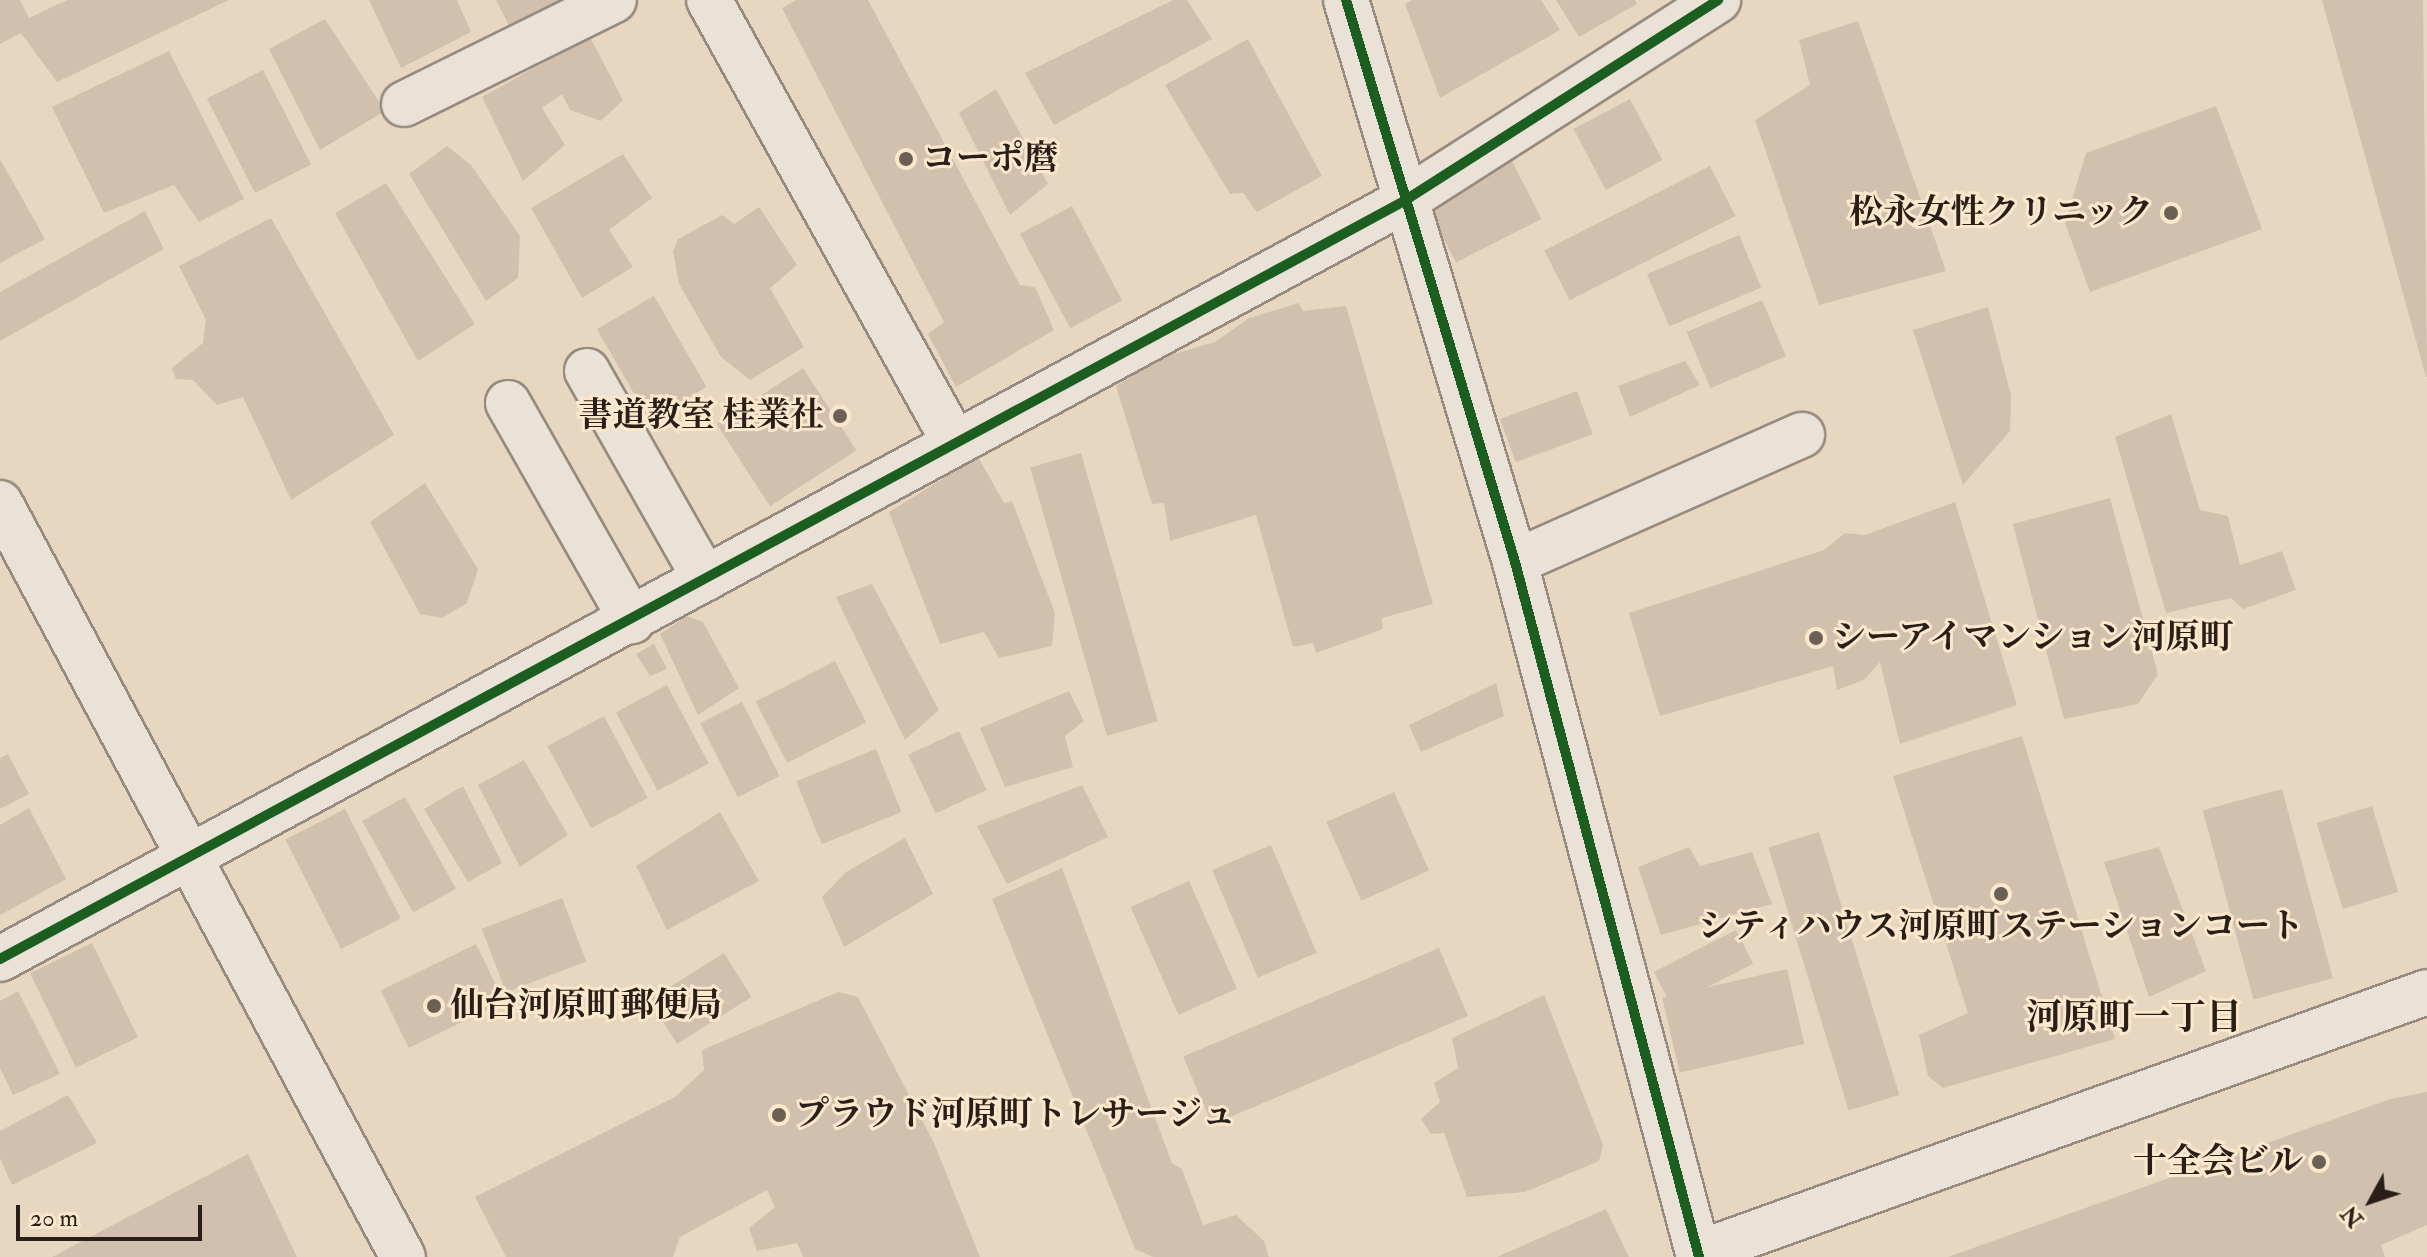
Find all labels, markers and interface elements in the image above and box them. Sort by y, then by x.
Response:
place label: コーポ麿 [922,139,1058,179]
marker: コーポ麿 [897,150,915,168]
place label: 松永女性クリニック [1847,193,2153,233]
marker: 松永女性クリニック [2160,202,2182,224]
place label: 書道教室 桂業社 [579,396,824,436]
marker: 書道教室 桂業社 [831,407,849,425]
place label: シーアイマンション河原町 [1832,618,2240,658]
marker: シーアイマンション河原町 [1807,629,1825,647]
marker: シティハウス河原町ステーションコート [1992,885,2010,903]
place label: シティハウス河原町ステーションコート [1695,907,2307,947]
place label: 仙台河原町郵便局 [450,986,722,1026]
district label: 河原町一丁目 [2026,996,2242,1040]
marker: 仙台河原町郵便局 [425,997,443,1015]
place label: プラウド河原町トレサージュ [795,1095,1237,1135]
marker: プラウド河原町トレサージュ [770,1106,788,1124]
place label: 十全会ビル [2133,1142,2303,1182]
marker: 十全会ビル [2310,1153,2328,1171]
north arrow [2331,1161,2411,1241]
scale bar [20,1189,206,1239]
text: N [2336,1200,2370,1233]
text: 20 m [30,1203,78,1234]

